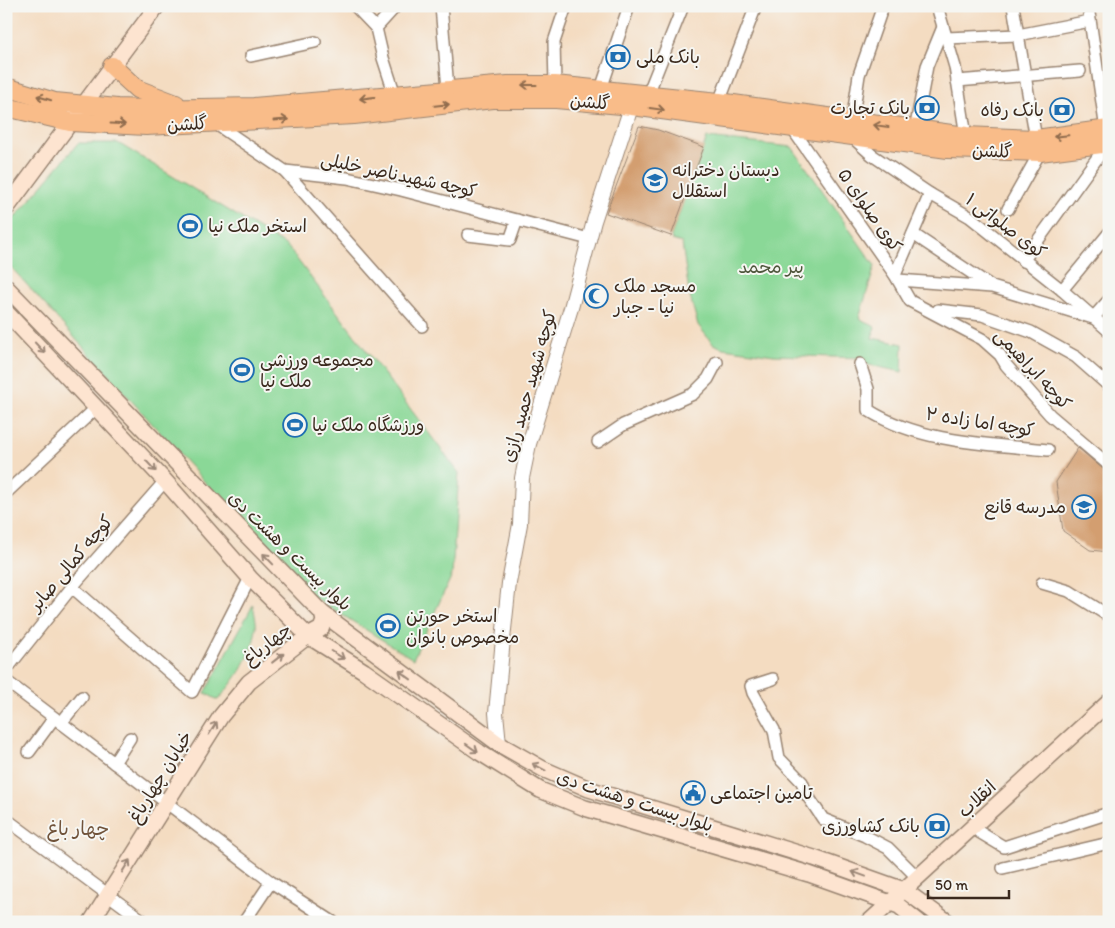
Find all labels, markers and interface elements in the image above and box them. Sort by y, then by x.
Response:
bank icon: بانک ملی [605,44,631,70]
place label: بانک ملی [636,46,700,68]
one-way arrow [521,80,538,90]
street label: گلشن [569,89,611,115]
one-way arrow [36,93,52,103]
one-way arrow [360,93,376,103]
bank icon: بانک تجارت [914,95,940,121]
place label: بانک تجارت [830,97,910,119]
bank icon: بانک رفاه [1049,97,1075,123]
place label: بانک رفاه [980,99,1044,121]
one-way arrow [434,100,450,110]
one-way arrow [648,104,664,114]
street label: گلشن [166,112,208,136]
one-way arrow [272,115,288,125]
one-way arrow [110,120,126,129]
one-way arrow [874,121,890,131]
one-way arrow [1053,131,1069,141]
street label: گلشن [972,139,1013,163]
street label: کوچه شهیدناصر خلیلی [319,148,479,203]
place label: دبستان دخترانه استقلال [672,159,780,202]
street label: کوی صلوای ۵ [832,164,907,257]
school or university icon: دبستان دخترانه استقلال [642,167,668,193]
street label: کوی صلواتی ۱ [961,189,1051,264]
sports icon: استخر ملک نیا [177,213,203,239]
place label: استخر ملک نیا [208,215,307,237]
park label: پیر محمد [738,256,804,279]
place label: مسجد ملک نیا - جبار [612,275,696,318]
mosque icon: مسجد ملک نیا - جبار [583,283,609,309]
street label: کوچه شهید حمید رازی [497,307,562,465]
street label: کوچه ابراهیمی [989,324,1076,415]
one-way arrow [34,341,46,354]
place label: مجموعه ورزشی ملک نیا [260,349,374,392]
sports icon: مجموعه ورزشی ملک نیا [229,357,255,383]
street label: کوچه اما زاده ۲ [924,403,1036,443]
sports icon: ورزشگاه ملک نیا [282,412,308,438]
place label: ورزشگاه ملک نیا [312,414,424,436]
one-way arrow [145,460,157,473]
street label: بلوار بیست و هشت دی [224,486,356,616]
school or university icon: مدرسه قانع [1071,494,1097,520]
place label: مدرسه قانع [984,496,1066,520]
street label: کوچه کمالی صابر [23,510,119,618]
one-way arrow [262,553,274,565]
place label: استخر حورتن مخصوص بانوان [406,605,519,648]
sports icon: استخر حورتن مخصوص بانوان [375,613,401,639]
street label: چهارباغ [238,618,296,671]
one-way arrow [331,650,345,660]
one-way arrow [271,653,284,664]
one-way arrow [398,670,412,680]
one-way arrow [208,722,218,736]
street label: خیابان چهارباغ [123,727,198,828]
one-way arrow [465,742,478,753]
one-way arrow [532,762,547,771]
street label: بلوار بیست و هشت دی [554,765,716,837]
street label: انقلاب [953,776,1001,822]
public building icon: تامین اجتماعی [680,780,706,806]
place label: تامین اجتماعی [710,782,813,804]
bank icon: بانک کشاورزی [924,813,950,839]
place label: بانک کشاورزی [822,815,920,837]
district label: چهار باغ [47,817,109,842]
one-way arrow [122,859,132,873]
scale bar [928,868,1009,900]
one-way arrow [851,869,867,878]
text: 50 m [935,876,968,894]

